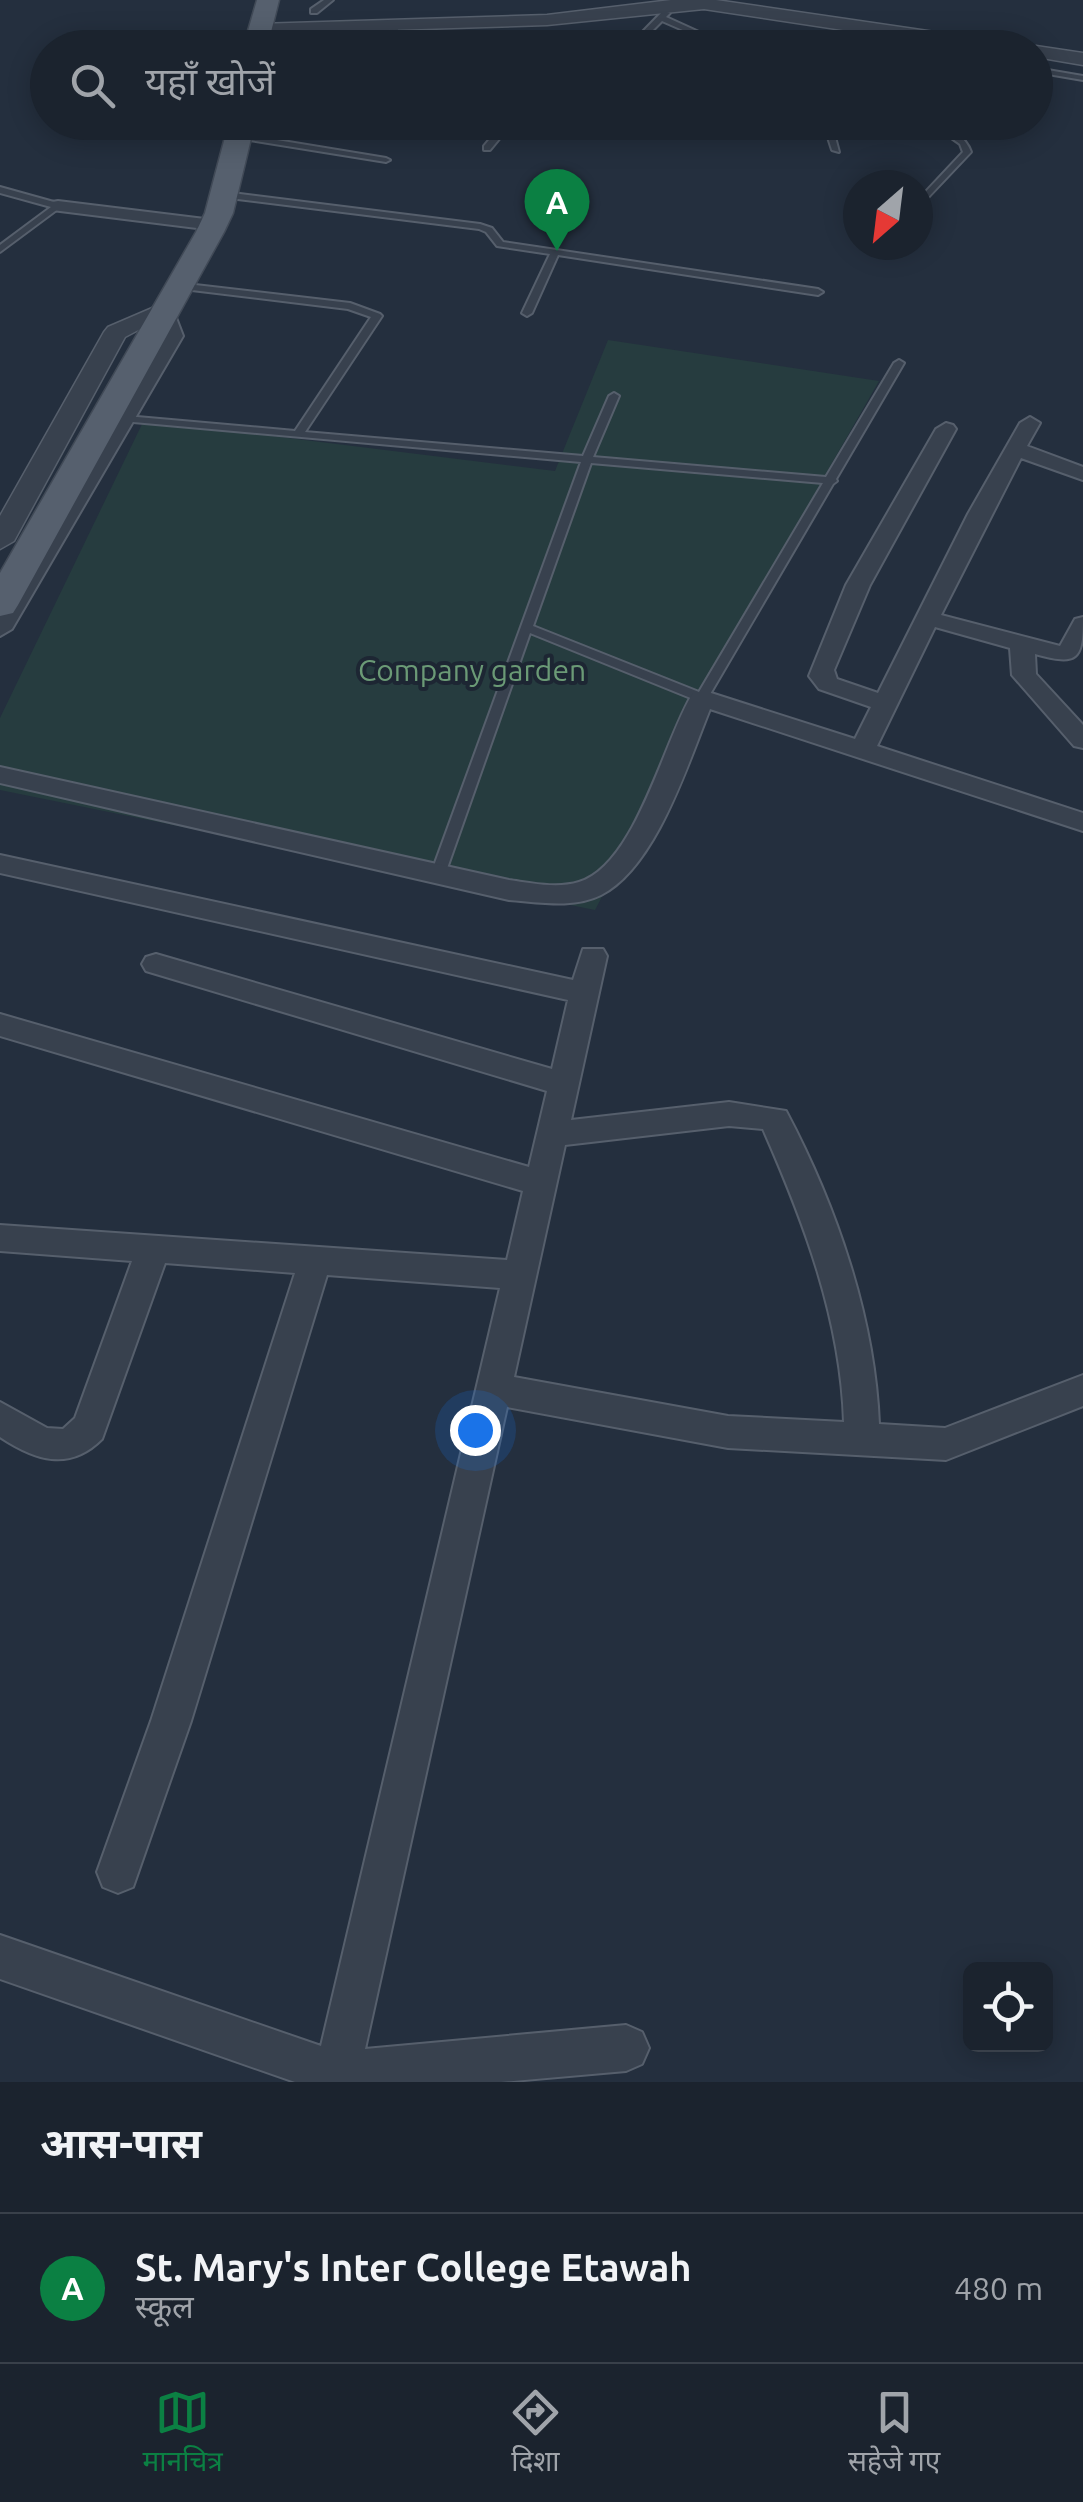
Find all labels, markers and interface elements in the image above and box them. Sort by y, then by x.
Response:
search box [30,30,1053,140]
icon: search [65,58,120,113]
text: यहाँ खोजें [145,60,275,102]
pin: A [524,168,590,251]
north arrow [843,170,933,260]
park label: Company garden [358,653,586,687]
your location [450,1405,501,1456]
map controls [963,1962,1053,2052]
button: locate [963,1962,1053,2052]
text: आस-पास [40,2119,202,2166]
text: St. Mary's Inter College Etawah [135,2246,692,2288]
text: A [61,2270,84,2306]
text: 480 m [954,2270,1043,2306]
text: स्कूल [135,2288,194,2324]
tab: मानचित्र [143,2385,223,2482]
tab: दिशा [508,2385,563,2482]
tab: सहेजे गए [848,2385,940,2482]

